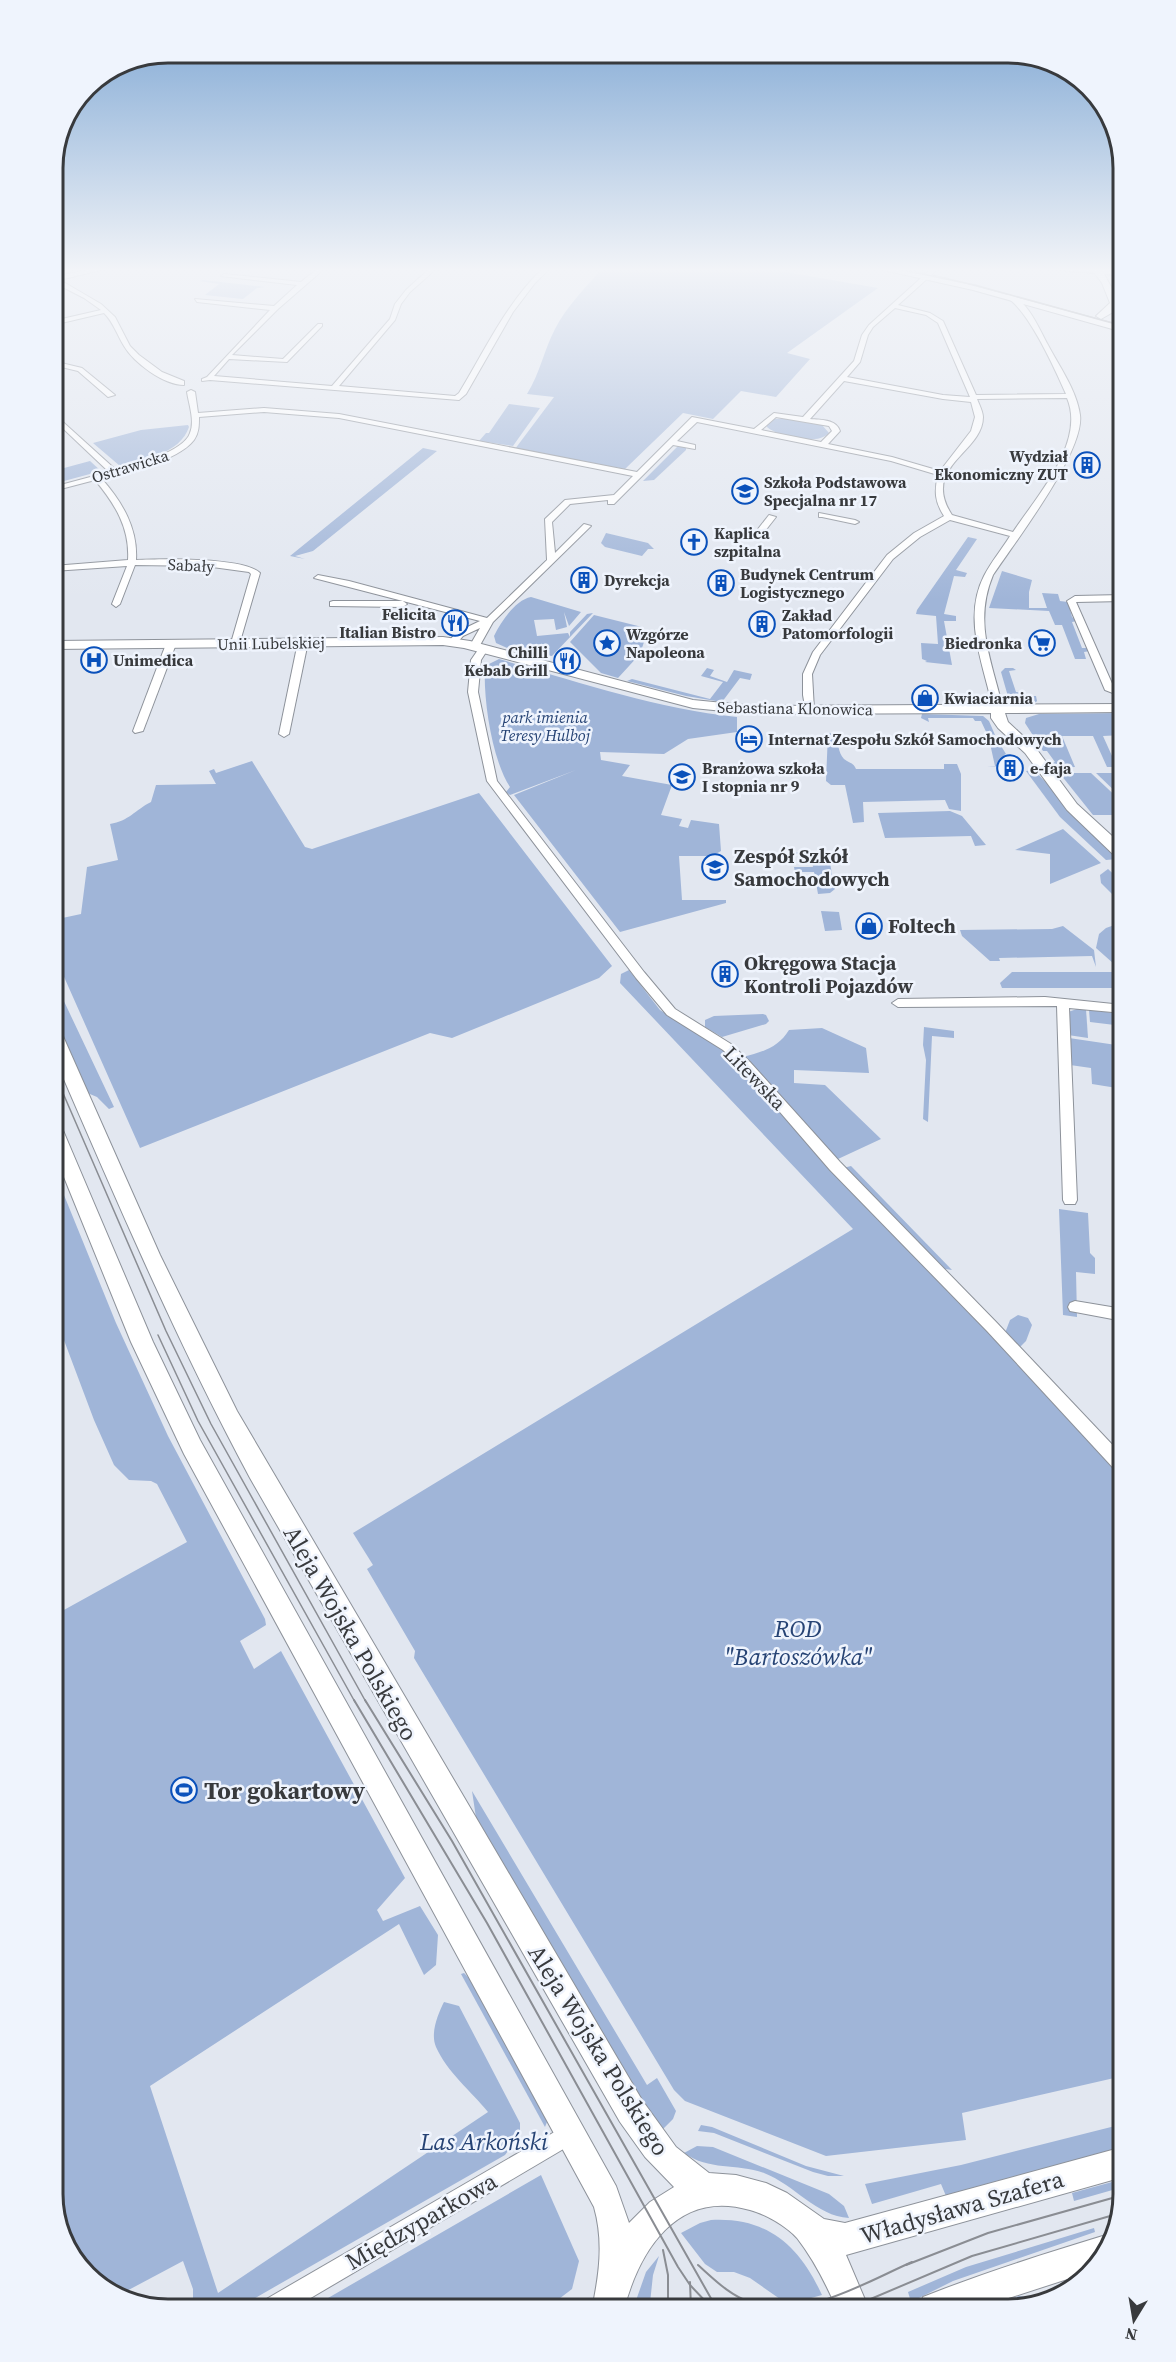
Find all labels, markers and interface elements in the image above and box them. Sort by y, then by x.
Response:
street label: Ostrawicka [89,444,172,488]
place label: Wydział Ekonomiczny ZUT [934,445,1068,485]
building icon: Wydział Ekonomiczny ZUT [1072,450,1102,480]
place label: Szkoła Podstawowa Specjalna nr 17 [764,471,907,511]
school or university icon: Szkoła Podstawowa Specjalna nr 17 [730,476,760,506]
place label: Kaplica szpitalna [714,522,782,562]
church icon: Kaplica szpitalna [679,527,709,557]
street label: Sabały [167,553,216,577]
place label: Budynek Centrum Logistycznego [740,563,875,603]
building icon: Dyrekcja [569,565,599,595]
building icon: Budynek Centrum Logistycznego [706,568,736,598]
place label: Dyrekcja [604,569,670,591]
place label: Felicita Italian Bistro [339,603,437,643]
place label: Zakład Patomorfologii [782,604,893,644]
restaurant icon: Felicita Italian Bistro [440,608,470,638]
building icon: Zakład Patomorfologii [747,609,777,639]
place label: Wzgórze Napoleona [626,623,705,663]
place icon: Wzgórze Napoleona [592,628,622,658]
supermarket icon: Biedronka [1027,628,1057,658]
street label: Unii Lubelskiej [217,631,325,655]
place label: Biedronka [945,632,1022,654]
place label: Chilli Kebab Grill [464,641,548,681]
hospital icon: Unimedica [79,645,109,675]
restaurant icon: Chilli Kebab Grill [552,646,582,676]
place label: Unimedica [113,649,194,671]
shop icon: Kwiaciarnia [910,683,940,713]
place label: Kwiaciarnia [944,687,1034,709]
street label: Sebastiana Klonowica [717,696,874,720]
park label: park imienia Teresy Hulboj [500,706,591,746]
hotel icon: Internat Zespołu Szkół Samochodowych [734,724,764,754]
place label: Internat Zespołu Szkół Samochodowych [768,728,1062,750]
building icon: e-faja [995,753,1025,783]
place label: Branżowa szkoła I stopnia nr 9 [702,757,825,797]
place label: e-faja [1030,757,1072,779]
school or university icon: Branżowa szkoła I stopnia nr 9 [667,762,697,792]
place label: Zespół Szkół Samochodowych [734,842,890,893]
school or university icon: Zespół Szkół Samochodowych [700,852,730,882]
shop icon: Foltech [854,911,884,941]
place label: Foltech [888,912,956,940]
place label: Okręgowa Stacja Kontroli Pojazdów [744,949,913,1000]
building icon: Okręgowa Stacja Kontroli Pojazdów [710,959,740,989]
street label: Litewska [717,1040,793,1117]
street label: Aleja Wojska Polskiego [276,1519,426,1747]
park label: ROD "Bartoszówka" [724,1612,872,1673]
place label: Tor gokartowy [204,1774,365,1807]
sports icon: Tor gokartowy [169,1775,199,1805]
street label: Aleja Wojska Polskiego [521,1938,677,2162]
park label: Las Arkoński [419,2125,549,2158]
street label: Władysława Szafera [856,2162,1068,2252]
street label: Międzyparkowa [339,2164,503,2278]
north arrow [1104,2290,1164,2350]
text: N [1123,2323,1139,2347]

